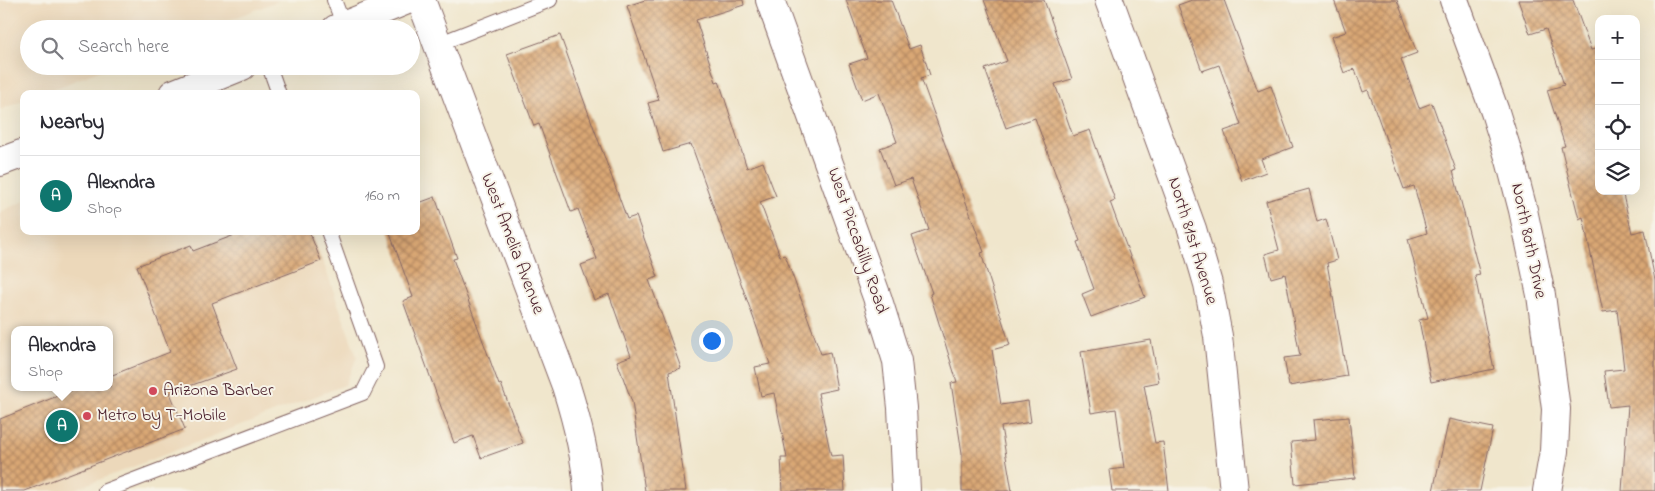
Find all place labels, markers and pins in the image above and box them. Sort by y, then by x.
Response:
place label: Arizona Barber [163,378,274,404]
marker: Arizona Barber [147,385,159,397]
place label: Metro by T-Mobile [97,403,227,429]
pin: A [46,407,78,445]
marker: Metro by T-Mobile [81,410,93,422]

